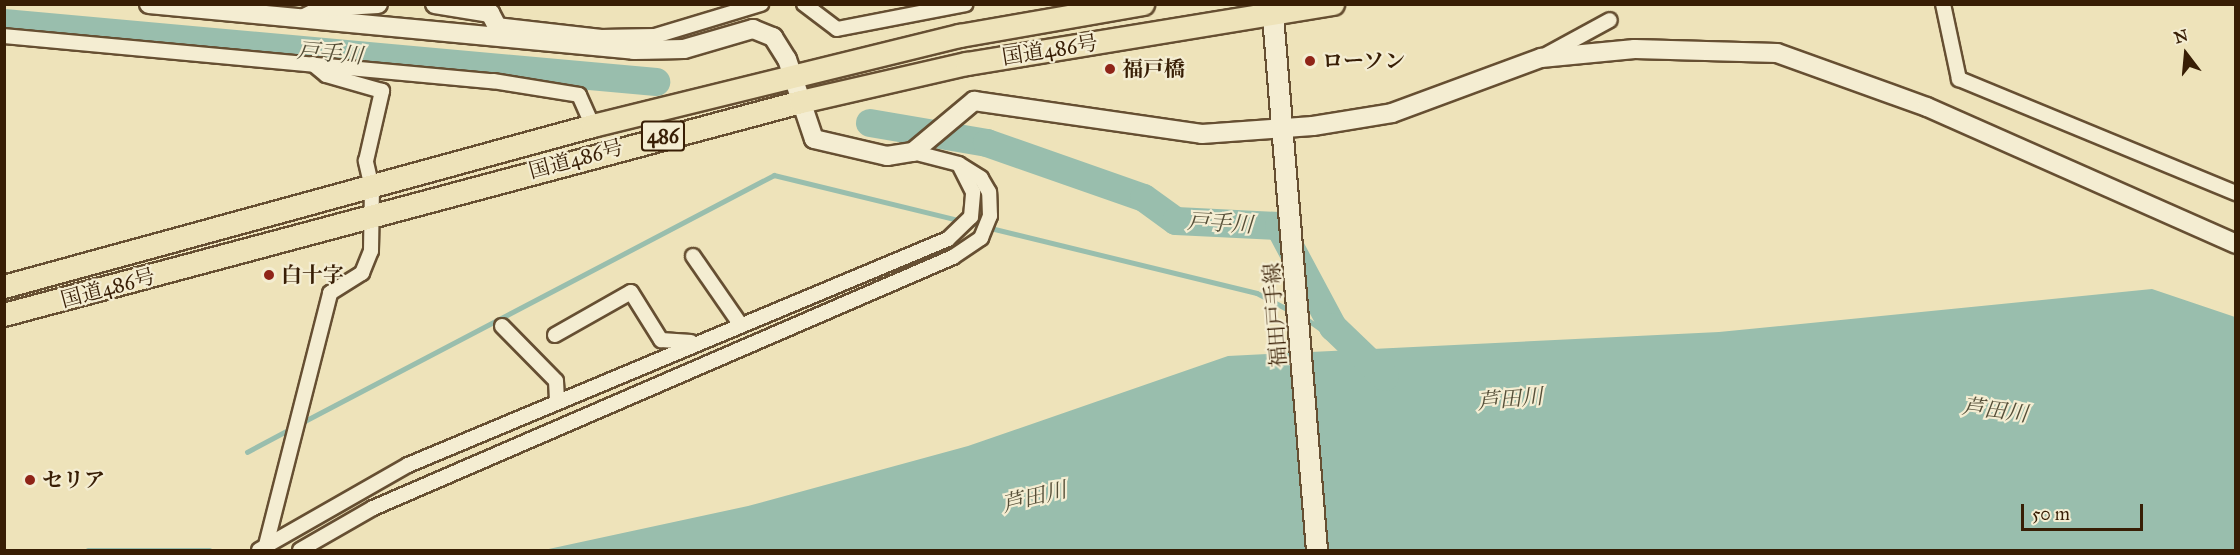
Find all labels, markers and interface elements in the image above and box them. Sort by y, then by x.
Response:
north arrow [2156,24,2216,84]
text: N [2172,25,2190,47]
street label: 国道486号 [1000,30,1100,70]
water label: 戸手川 [296,37,364,69]
place label: ローソン [1322,48,1406,74]
marker: ローソン [1303,54,1317,68]
place label: 福戸橋 [1122,56,1185,82]
marker: 福戸橋 [1103,62,1117,76]
road number: 486 [640,119,686,153]
street label: 国道486号 [526,134,626,184]
water label: 戸手川 [1186,208,1254,238]
place label: 白十字 [281,262,344,288]
street label: 福田戸手線 [1259,262,1291,368]
street label: 国道486号 [58,263,158,313]
marker: 白十字 [262,268,276,282]
water label: 芦田川 [1476,383,1544,415]
water label: 芦田川 [1961,393,2029,427]
place label: セリア [42,467,105,493]
marker: セリア [23,473,37,487]
water label: 芦田川 [999,476,1069,518]
scale bar [2024,492,2146,530]
text: 50 m [2032,503,2070,525]

